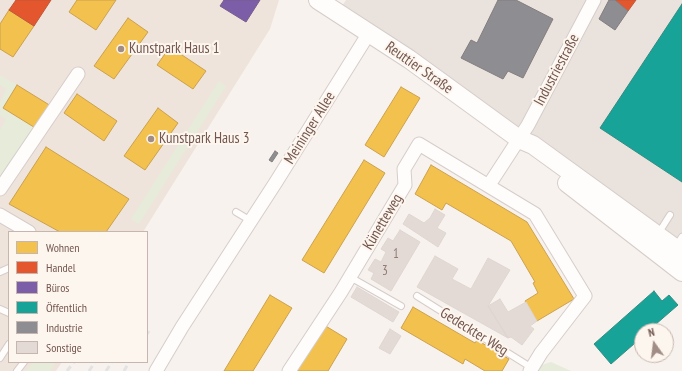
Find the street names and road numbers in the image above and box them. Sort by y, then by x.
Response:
street label: Industriestraße [531,31,583,109]
street label: Reuttier Straße [382,38,456,98]
street label: Meininger Allee [281,89,339,167]
street label: Künetteweg [359,191,407,253]
street label: Gedeckter Weg [437,304,511,360]

